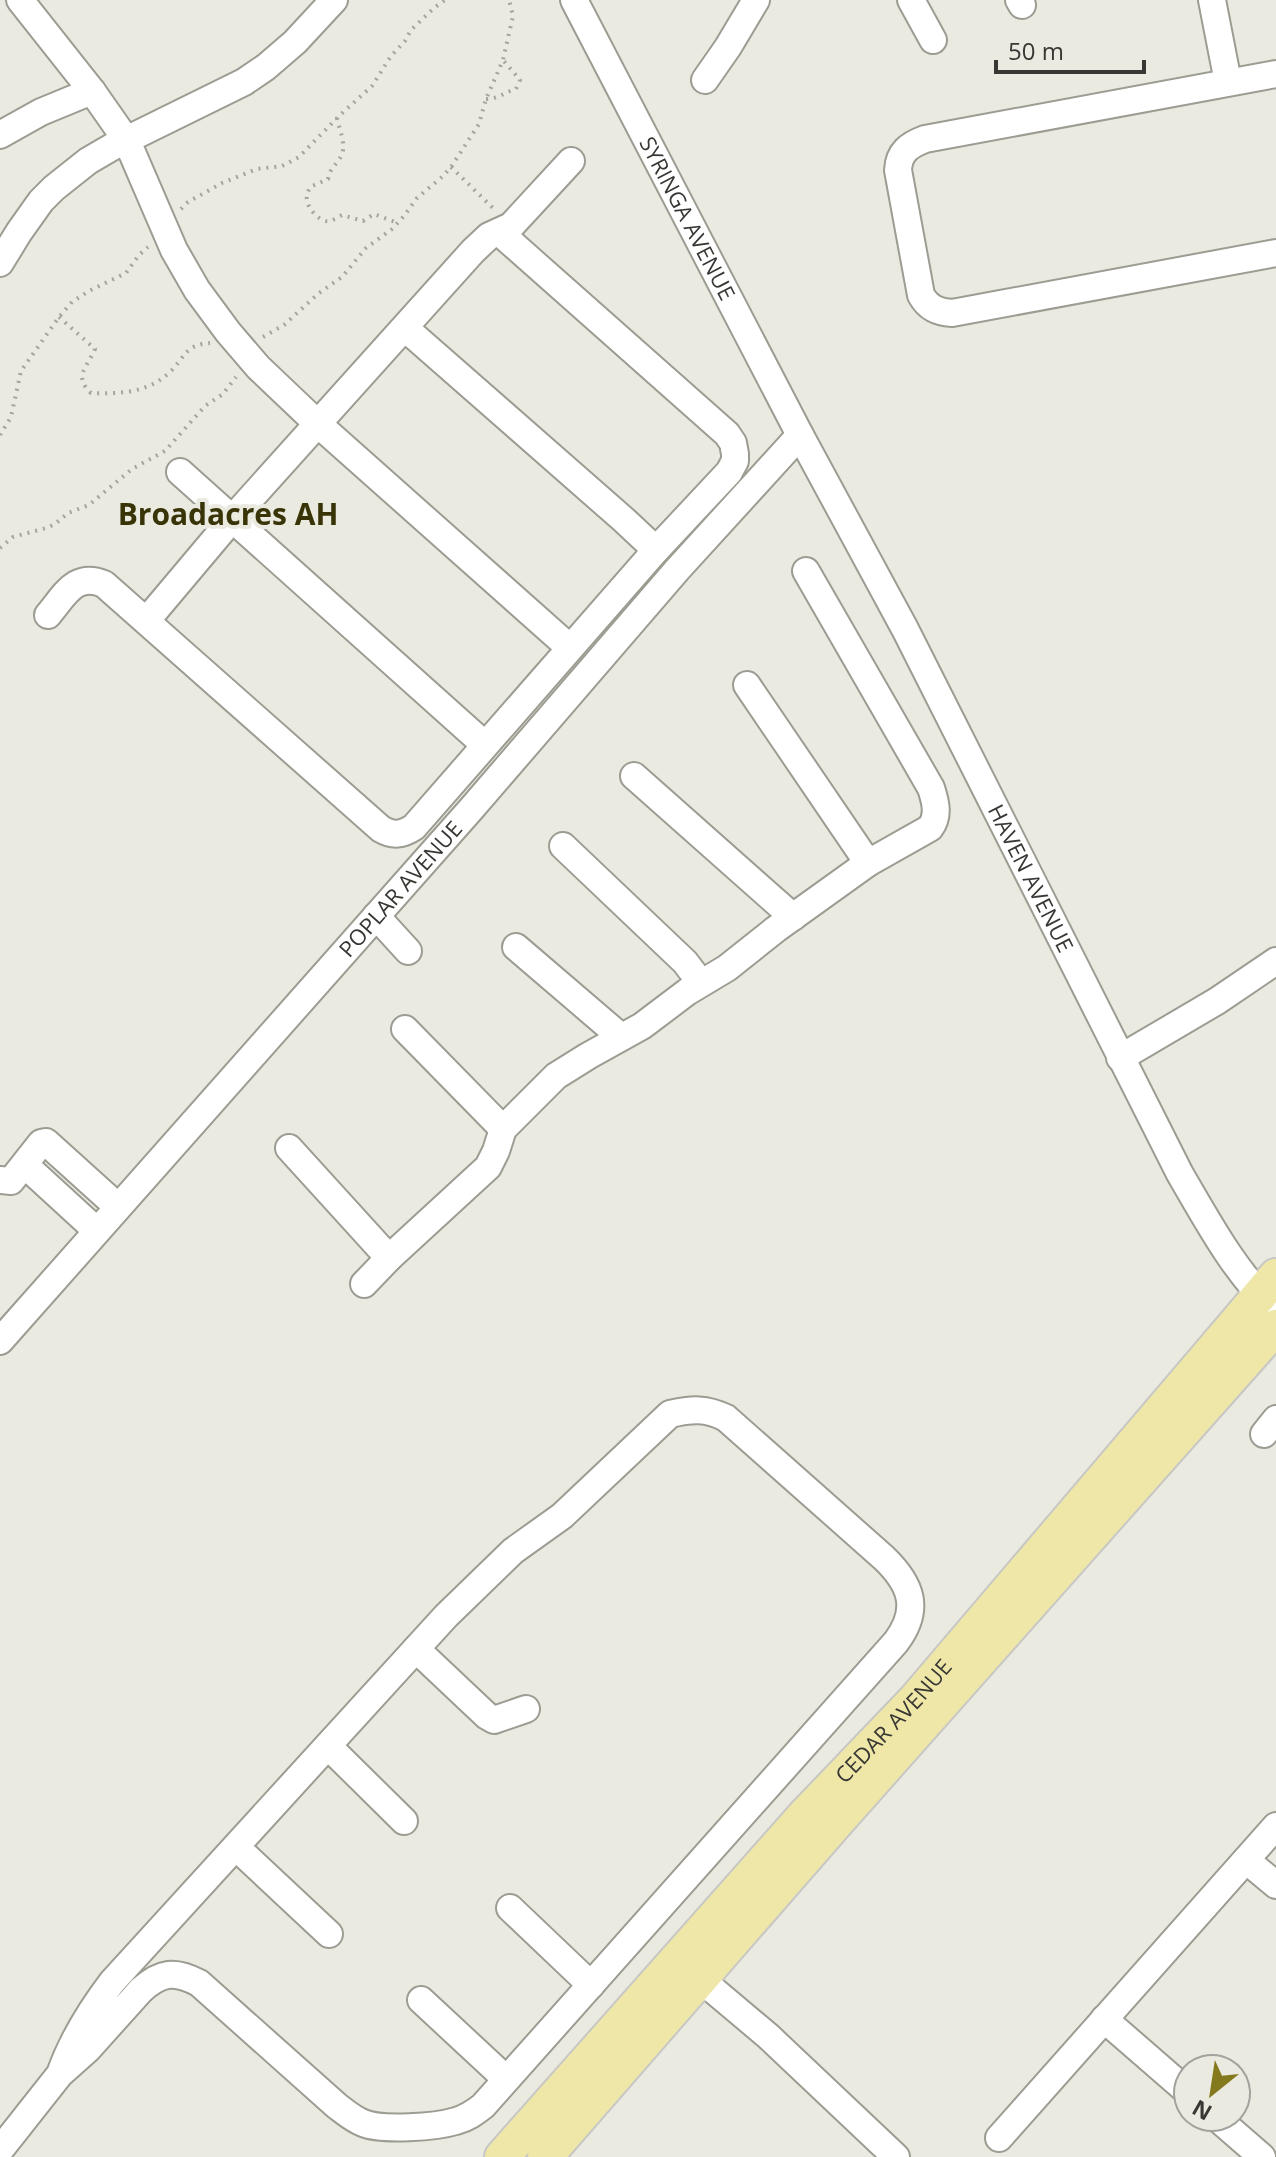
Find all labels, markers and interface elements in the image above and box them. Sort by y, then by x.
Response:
scale bar [996,24,1144,74]
text: 50 m [1008,34,1064,67]
street label: SYRINGA AVENUE [633,131,743,305]
district label: Broadacres AH [118,493,338,534]
street label: HAVEN AVENUE [982,799,1082,957]
street label: POPLAR AVENUE [331,814,468,963]
street label: CEDAR AVENUE [828,1652,958,1789]
north arrow [1172,2053,1252,2133]
text: N [1186,2094,1217,2129]

